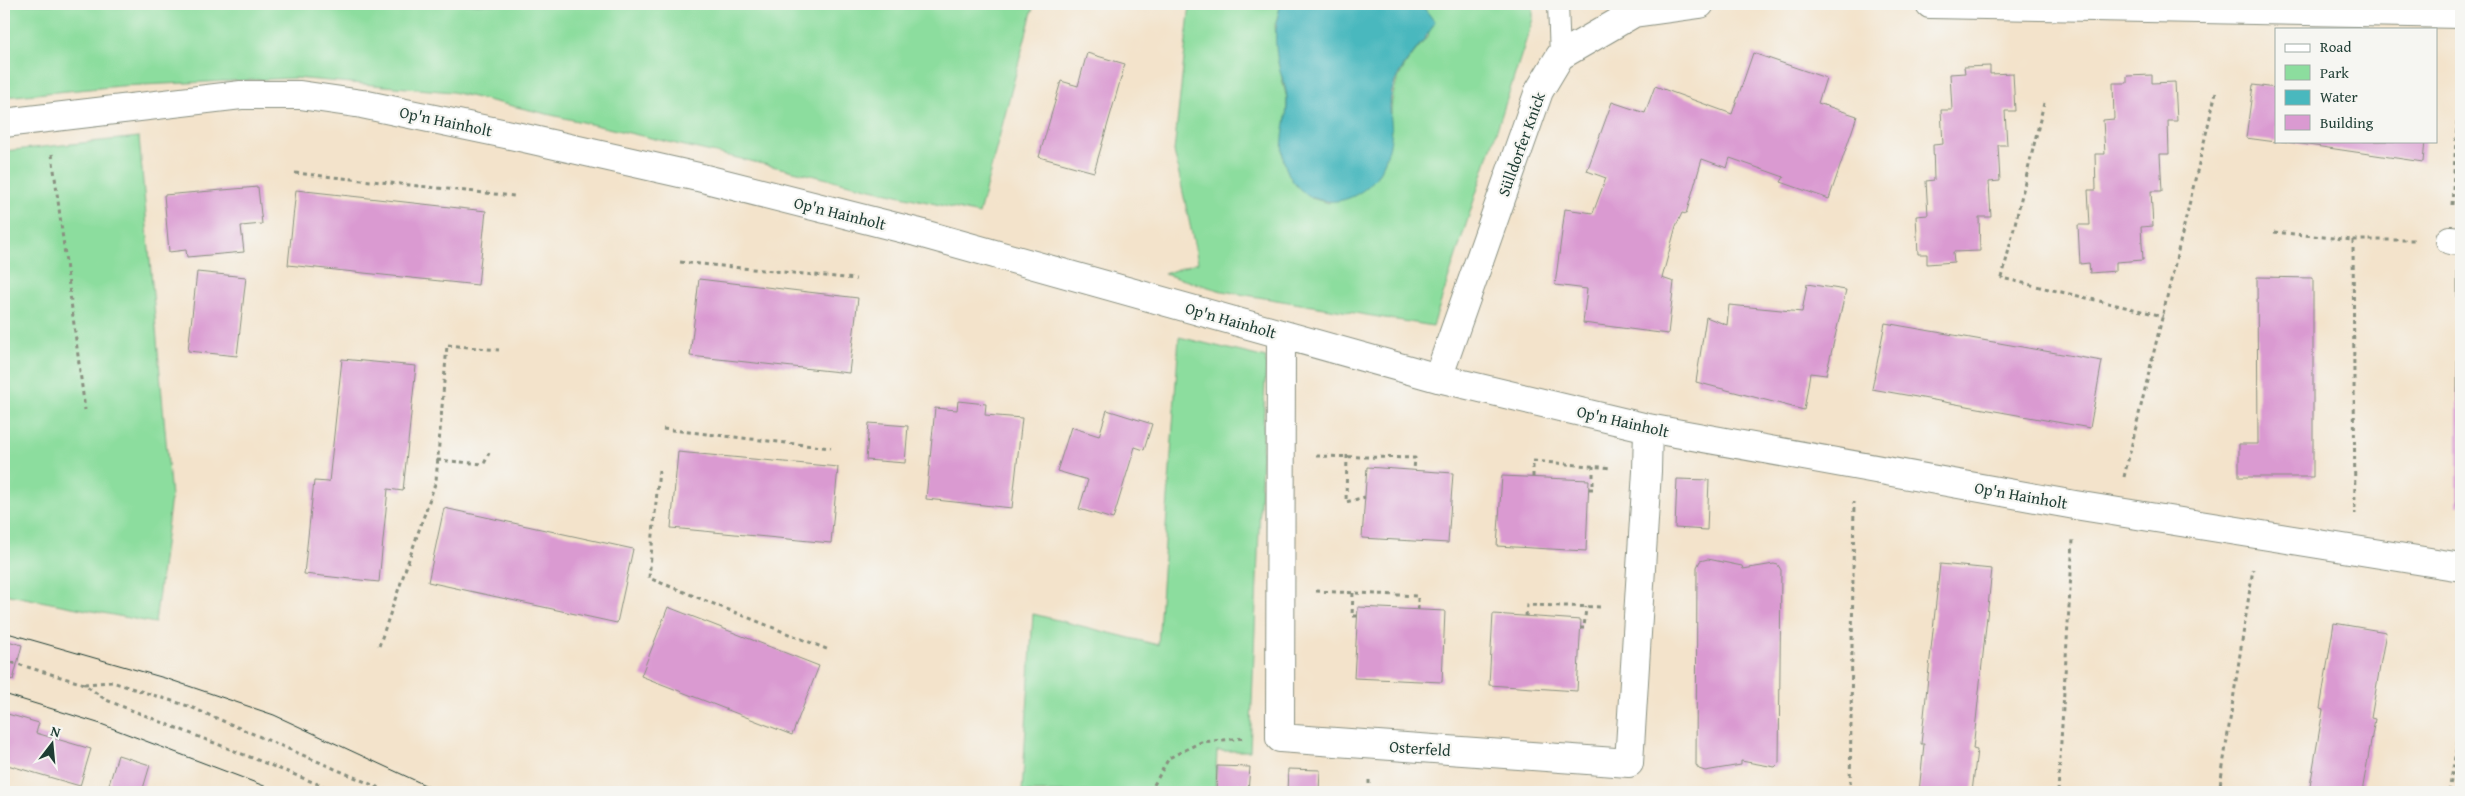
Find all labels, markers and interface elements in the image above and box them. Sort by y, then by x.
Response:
legend [2275,28,2438,142]
text: Road [2320,36,2351,57]
text: Park [2320,62,2349,83]
text: Water [2320,86,2358,107]
street label: Sülldorfer Knick [1491,88,1551,200]
street label: Op'n Hainholt [398,99,495,143]
text: Building [2320,112,2374,133]
street label: Op'n Hainholt [792,190,889,236]
street label: Op'n Hainholt [1183,296,1280,345]
street label: Op'n Hainholt [1575,399,1672,443]
street label: Op'n Hainholt [1973,475,2070,515]
north arrow [28,718,78,768]
text: N [48,721,63,743]
street label: Osterfeld [1388,734,1452,762]

